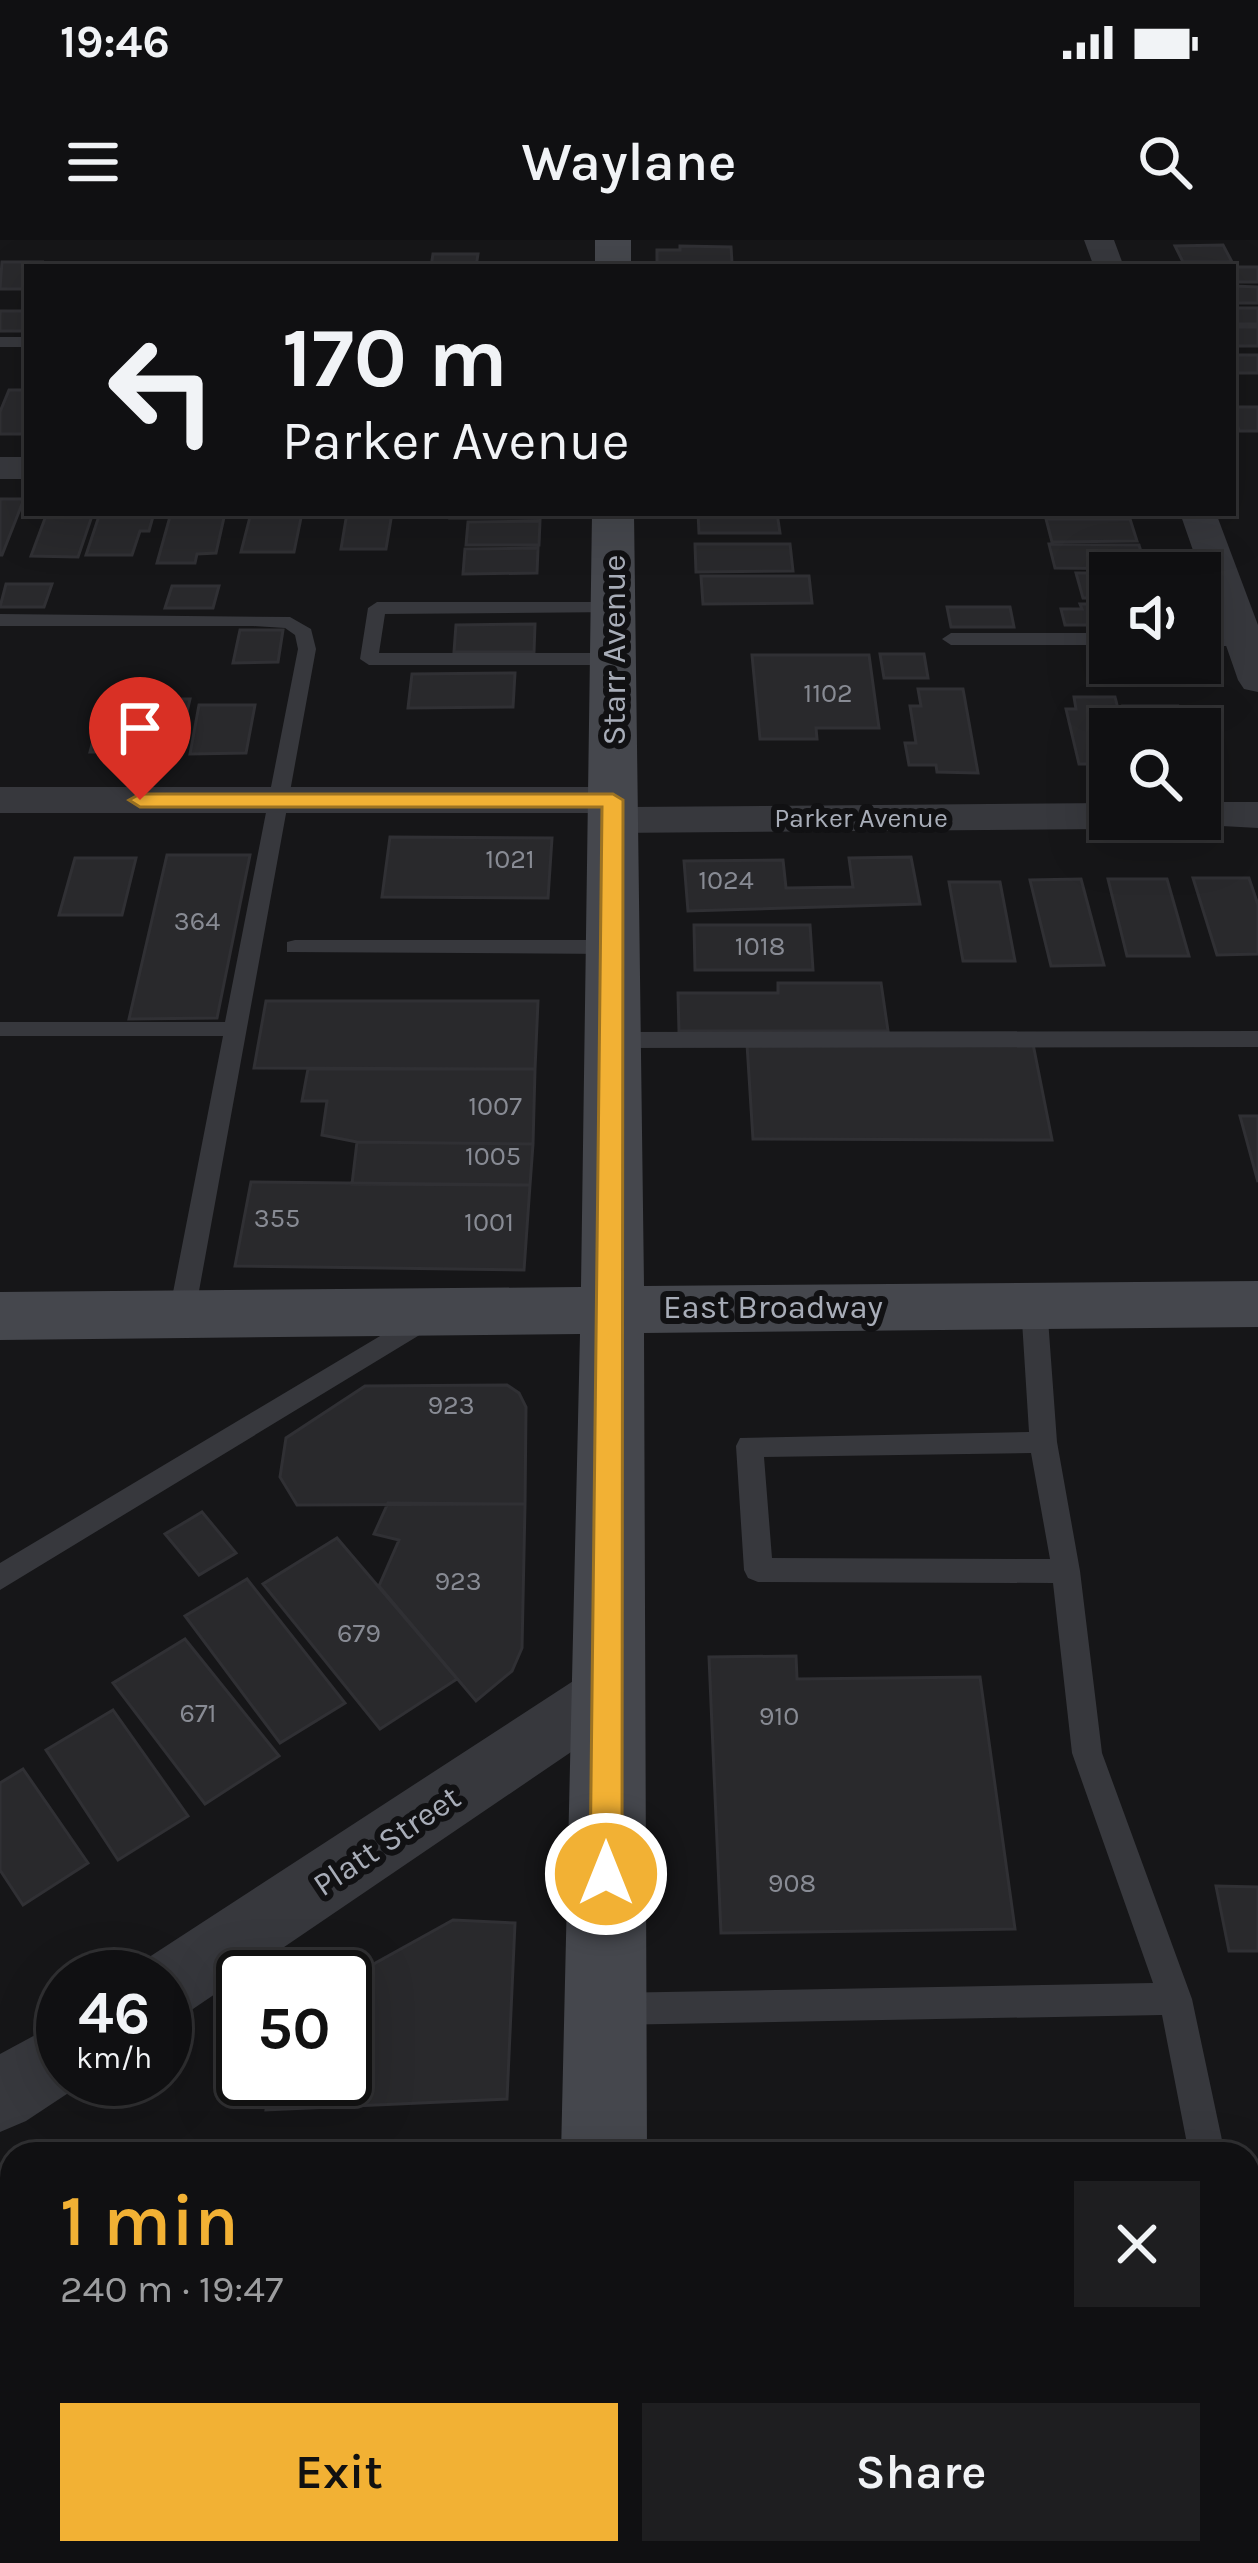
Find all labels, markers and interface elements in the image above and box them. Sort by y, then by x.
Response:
text: 19:46 [60,16,170,68]
icon: menu [60,129,126,195]
icon: search [1132,129,1198,195]
text: Waylane [522,130,736,194]
text: 170 m [282,309,508,407]
icon: left [84,312,240,468]
text: Parker Avenue [282,409,629,473]
map controls [1089,552,1221,840]
button: sound [1089,552,1221,684]
street label: Starr Avenue [595,555,633,745]
pin [89,677,191,800]
house number: 1102 [803,677,853,709]
icon: arrive [107,695,173,761]
button: search [1089,708,1221,840]
street label: Parker Avenue [774,802,948,834]
house number: 1021 [485,843,535,875]
house number: 1024 [698,864,754,896]
house number: 364 [174,905,220,937]
house number: 1018 [735,930,785,962]
house number: 1007 [468,1090,522,1122]
house number: 1005 [465,1140,521,1172]
house number: 355 [254,1202,300,1234]
house number: 1001 [464,1206,514,1238]
street label: East Broadway [663,1288,883,1326]
house number: 923 [427,1389,475,1421]
house number: 923 [434,1565,482,1597]
house number: 679 [337,1617,381,1649]
house number: 671 [179,1697,217,1729]
house number: 910 [759,1700,799,1732]
street label: Platt Street [306,1778,467,1904]
position arrow [543,1811,669,1937]
house number: 908 [768,1867,816,1899]
speed limit sign: 50 [216,1950,372,2106]
text: 46 [78,1978,150,2048]
text: km/h [76,2040,152,2076]
text: 1 min [60,2179,239,2263]
button: close [1074,2181,1200,2307]
text: 240 m · 19:47 [60,2266,283,2312]
button: Exit [60,2403,618,2541]
button: Share [642,2403,1200,2541]

